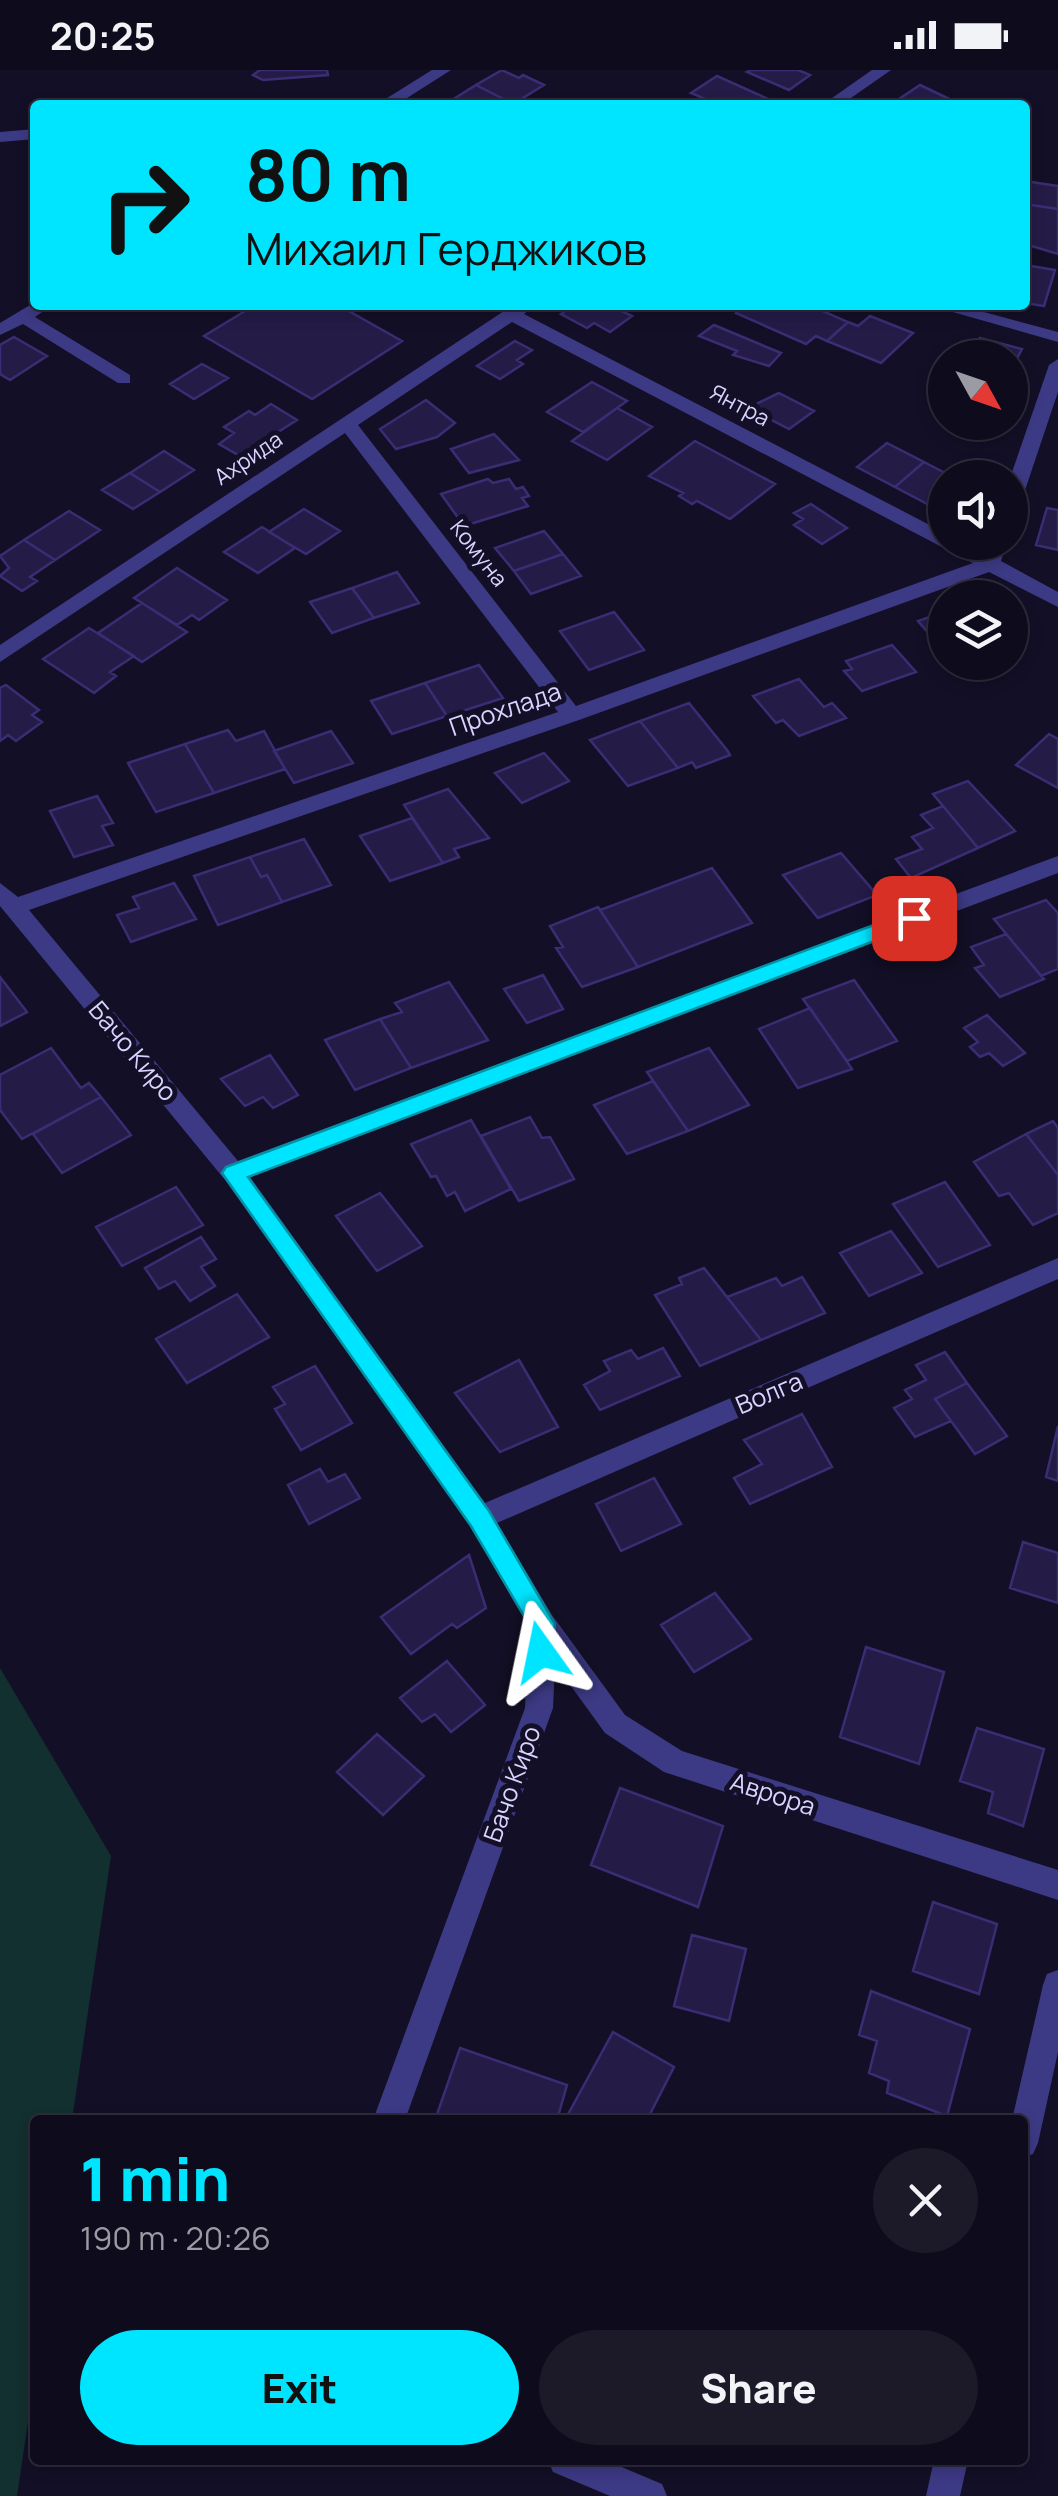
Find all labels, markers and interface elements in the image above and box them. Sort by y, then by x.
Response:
text: 20:25 [50,9,156,61]
text: 80 m [245,126,411,222]
icon: right [80,140,210,270]
text: Михаил Герджиков [245,217,647,279]
north arrow [928,340,1028,440]
map controls [928,340,1028,680]
street label: Янтра [705,377,775,433]
street label: Ахрида [208,424,288,492]
button: sound [928,460,1028,560]
street label: Комуна [443,513,515,593]
button: layers [928,580,1028,680]
street label: Прохлада [444,673,566,744]
pin [872,876,957,961]
icon: arrive [887,891,942,946]
street label: Бачо Киро [81,993,186,1108]
street label: Волга [730,1363,808,1422]
position arrow [489,1600,593,1704]
street label: Бачо Киро [474,1721,549,1847]
street label: Аврора [726,1763,820,1824]
text: 1 min [80,2137,230,2219]
button: close [873,2148,978,2253]
text: 190 m · 20:26 [80,2216,271,2260]
button: Exit [80,2330,519,2445]
button: Share [539,2330,978,2445]

